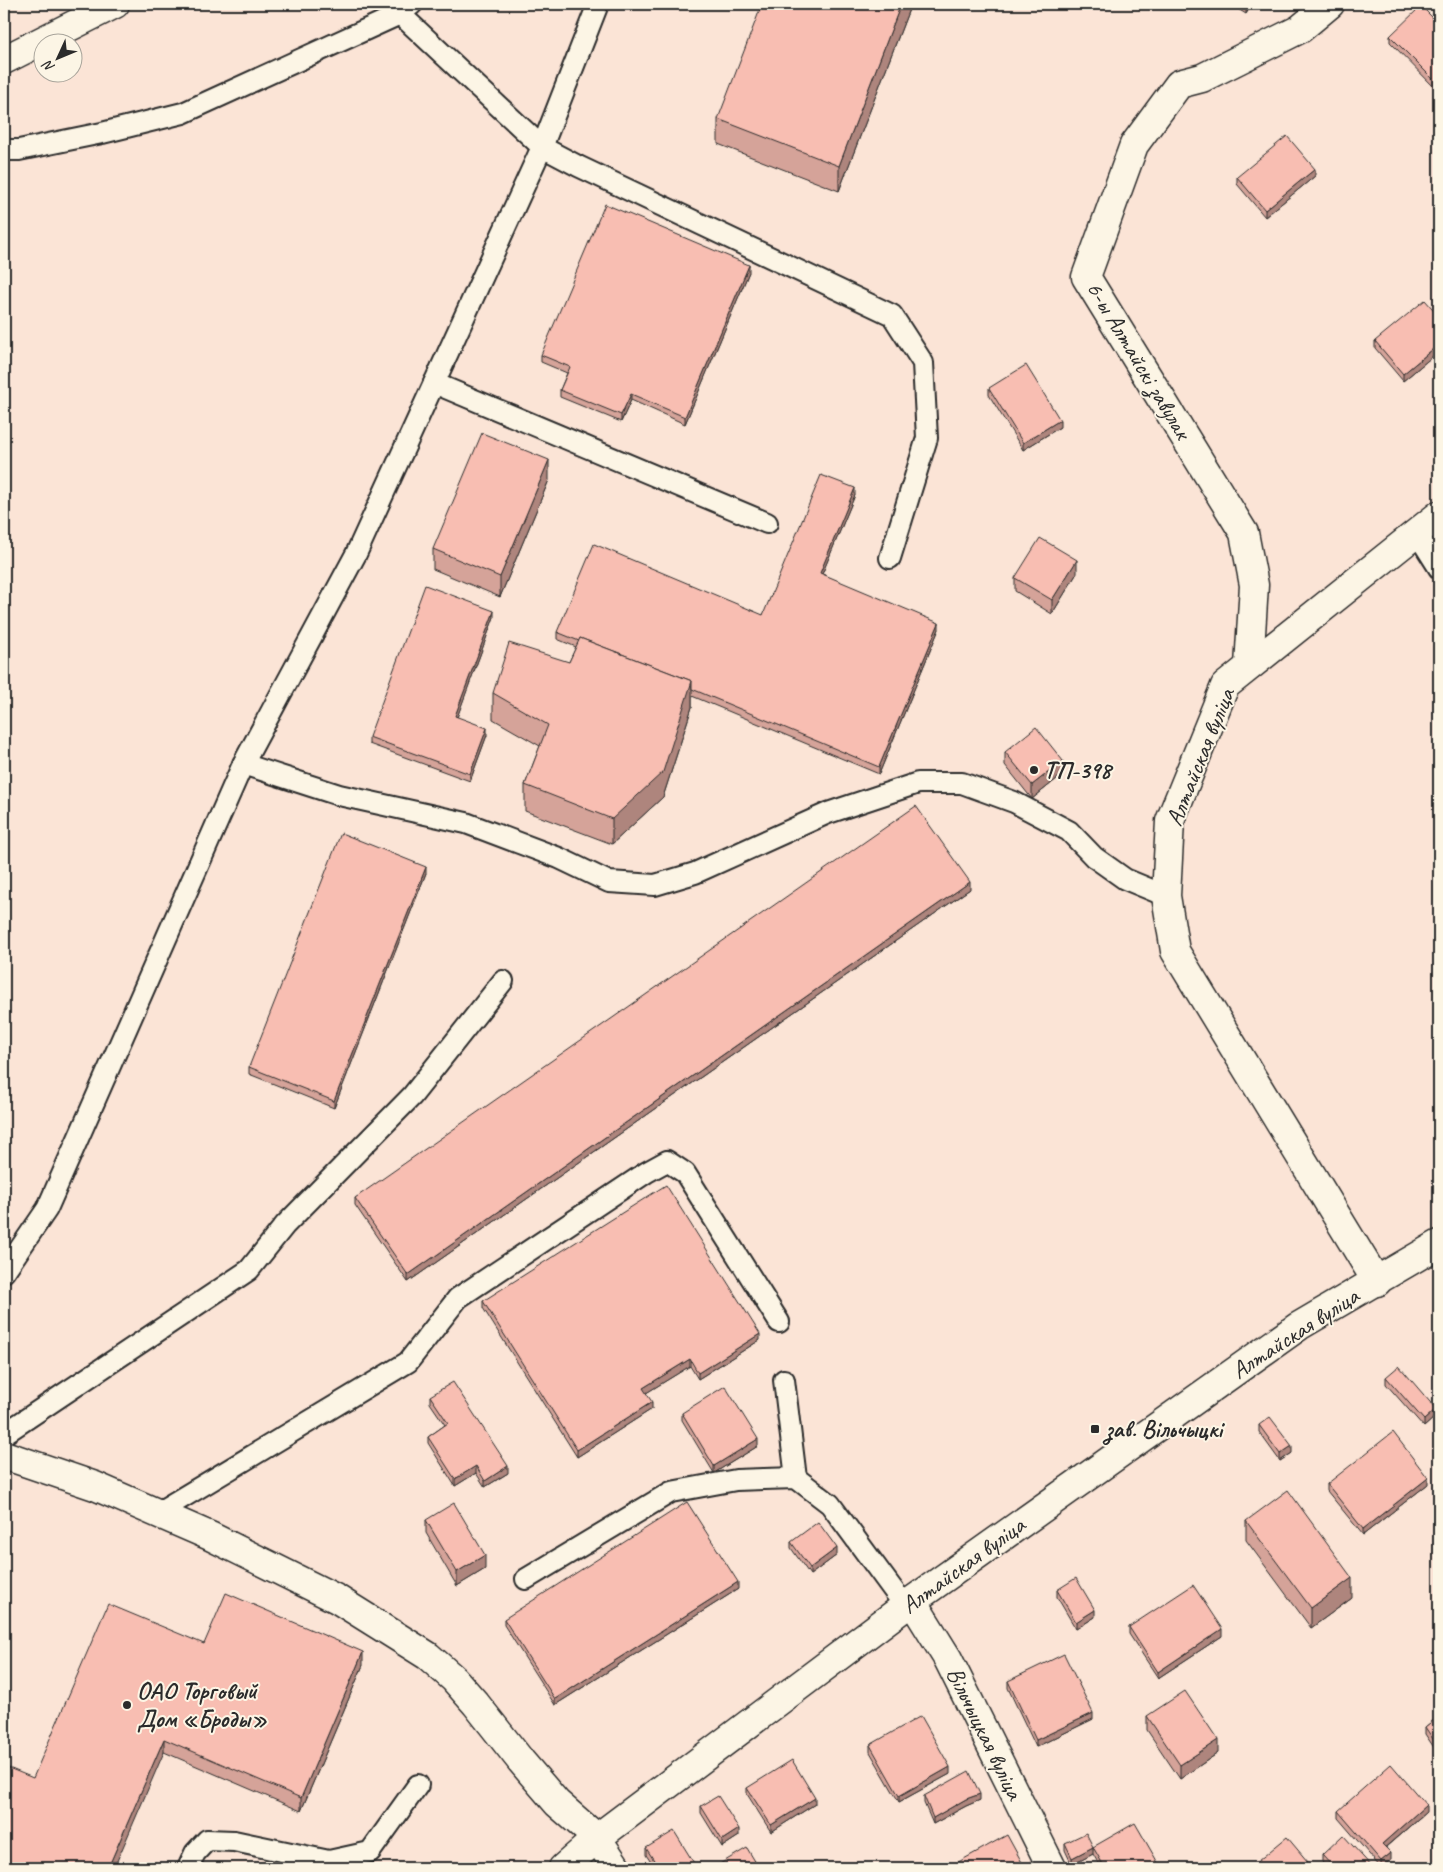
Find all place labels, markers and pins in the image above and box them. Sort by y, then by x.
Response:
place label: ТП-398 [1044,755,1114,785]
marker: ТП-398 [1028,764,1040,776]
place label: зав. Вільчыцкі [1102,1414,1226,1445]
marker: зав. Вільчыцкі [1089,1423,1101,1435]
place label: ОАО Торговый Дом «Броды» [137,1676,267,1734]
marker: ОАО Торговый Дом «Броды» [121,1699,133,1711]

